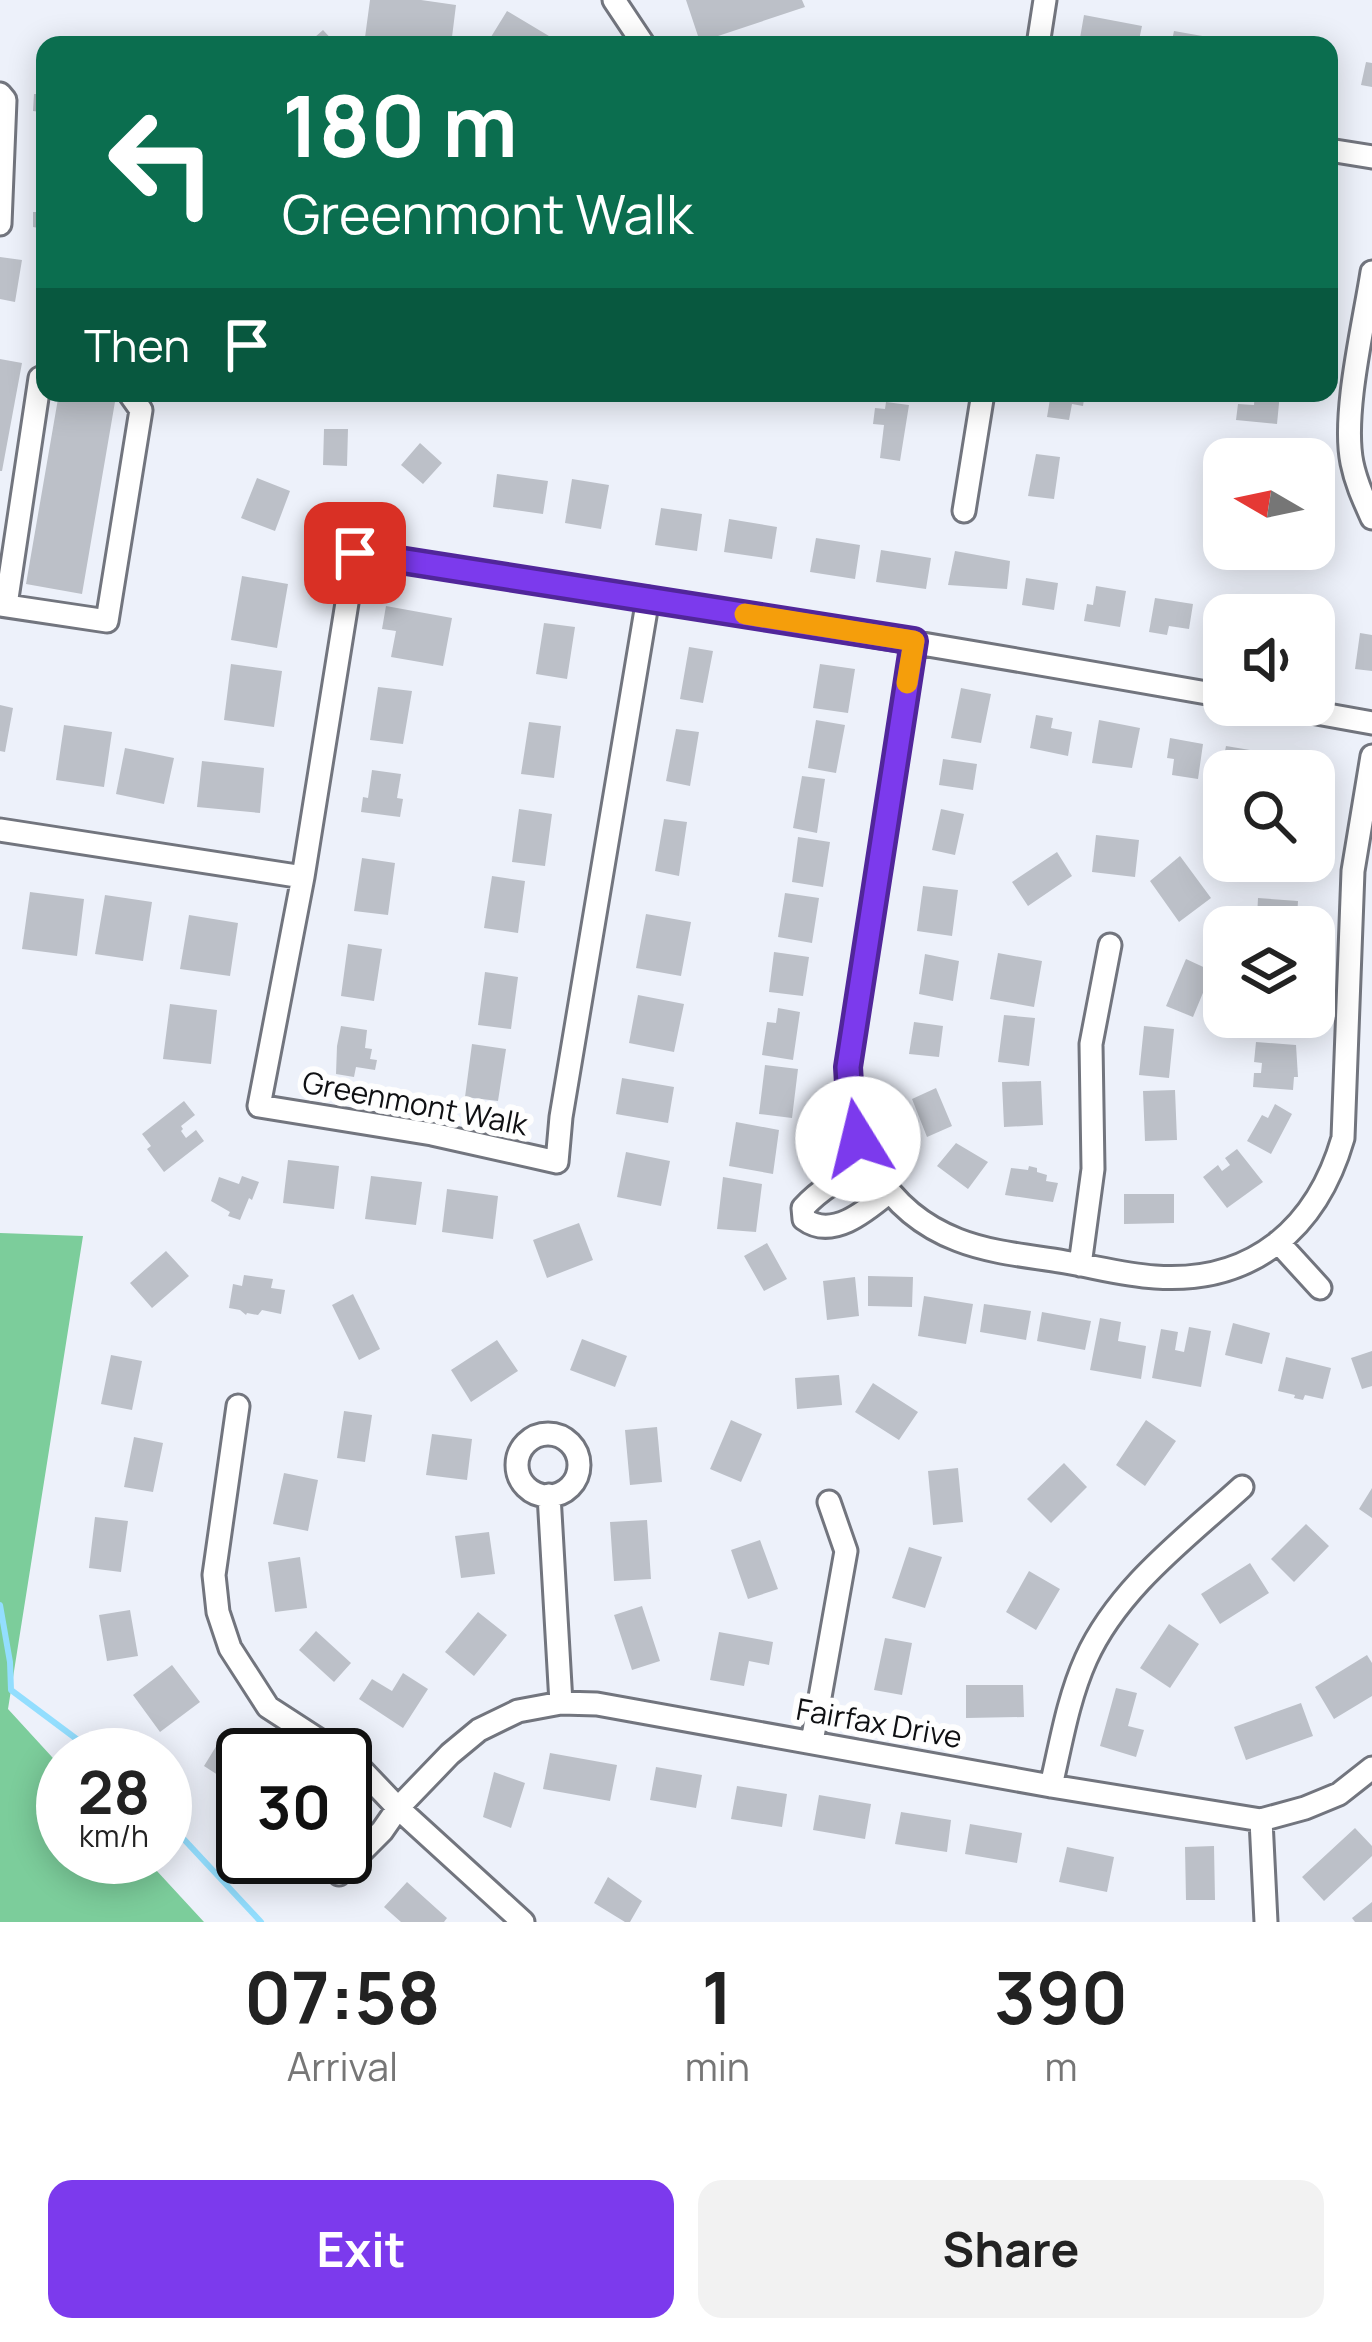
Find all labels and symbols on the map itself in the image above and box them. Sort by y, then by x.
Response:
north arrow [1203,438,1335,570]
pin [304,502,406,604]
street label: Greenmont Walk [299,1061,532,1145]
position arrow [795,1076,921,1202]
street label: Fairfax Drive [793,1688,965,1757]
speed limit sign: 30 [216,1728,372,1884]

